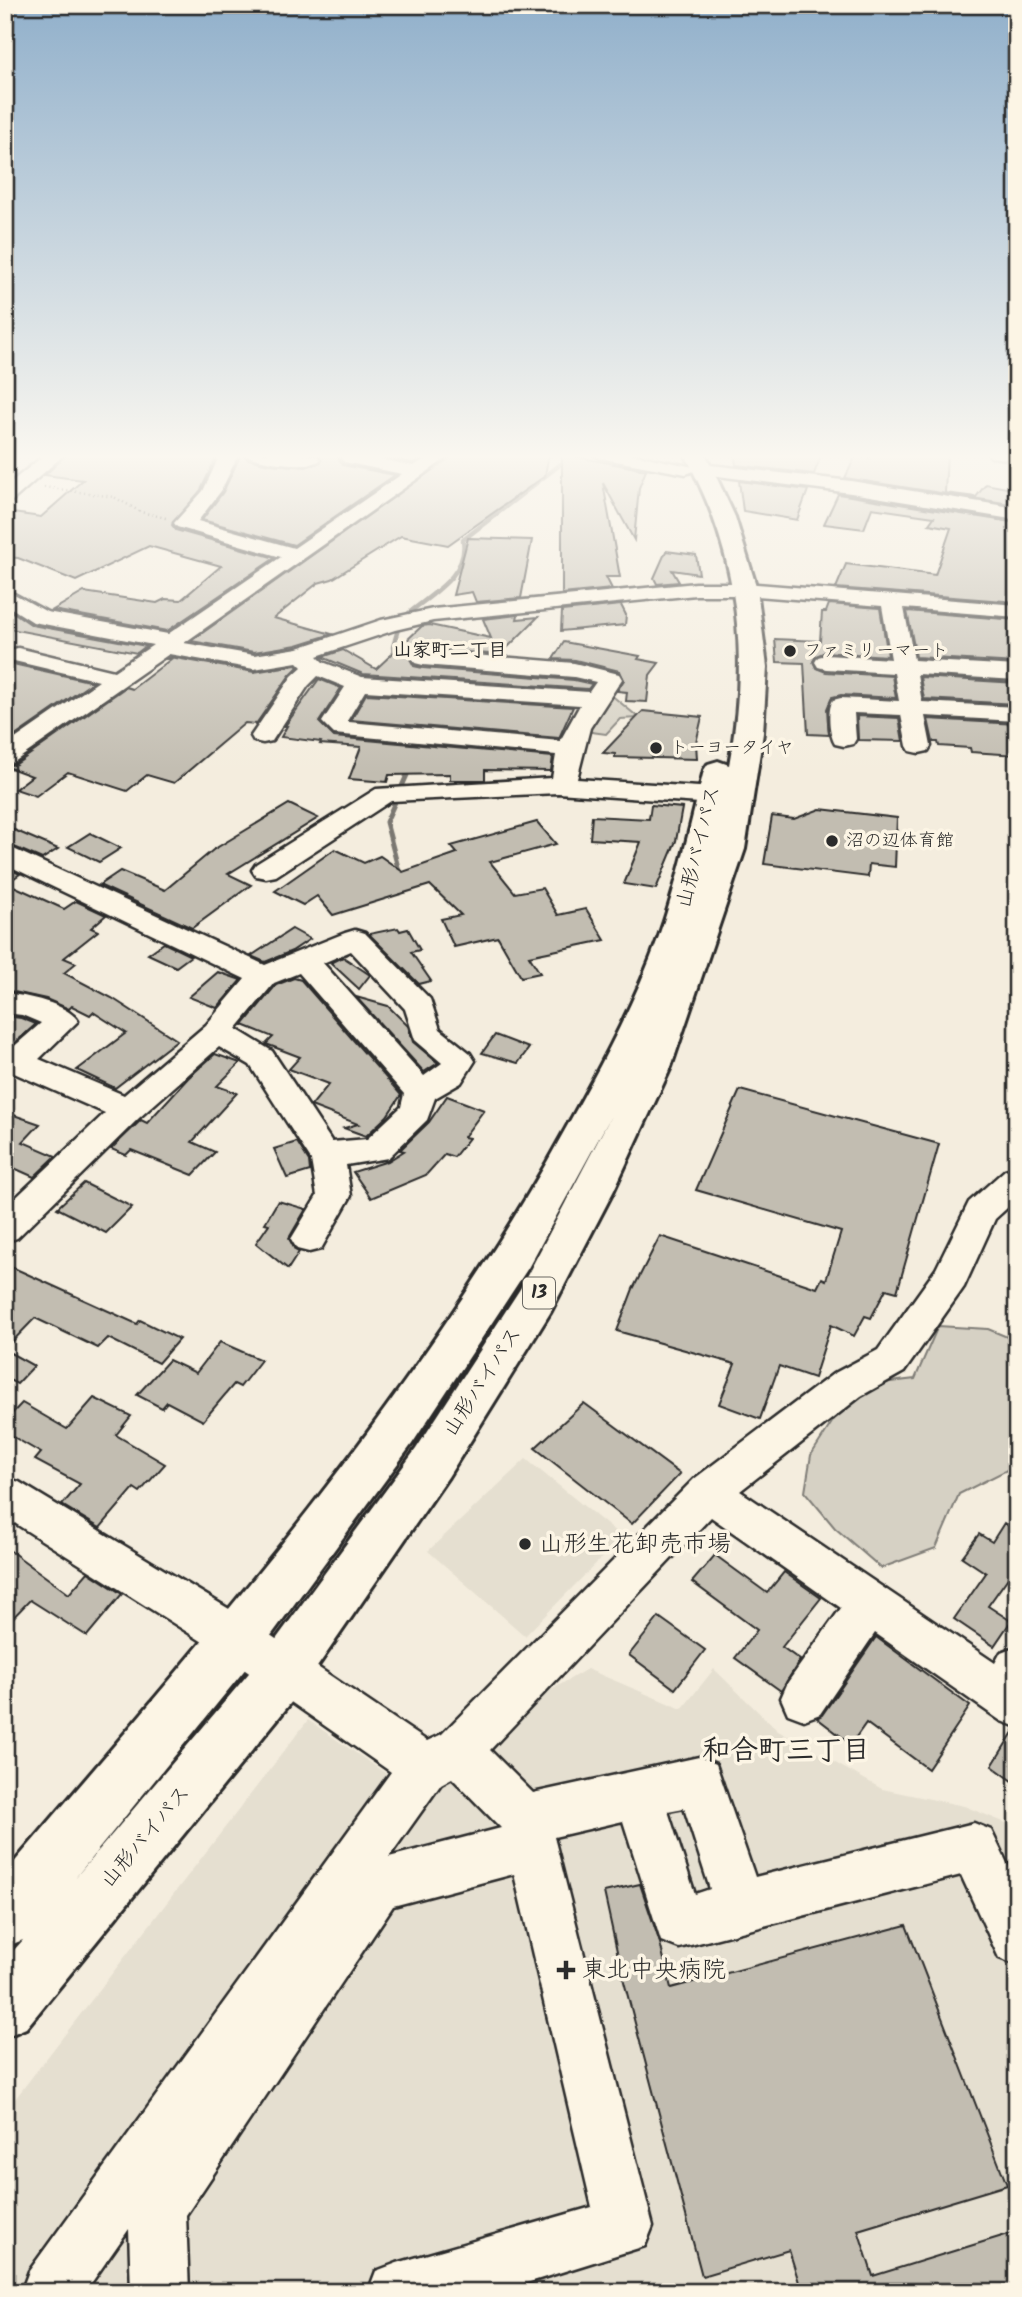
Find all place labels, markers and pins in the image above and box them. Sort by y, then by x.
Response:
place label: ファミリーマート [804,637,948,666]
marker: ファミリーマート [782,643,798,659]
place label: トーヨータイヤ [670,734,794,763]
marker: トーヨータイヤ [648,740,664,756]
place label: 沼の辺体育館 [846,827,954,856]
marker: 沼の辺体育館 [824,833,840,849]
place label: 山形生花卸売市場 [539,1525,731,1564]
marker: 山形生花卸売市場 [517,1536,533,1552]
place label: 東北中央病院 [582,1951,726,1990]
marker: 東北中央病院 [556,1960,576,1980]

